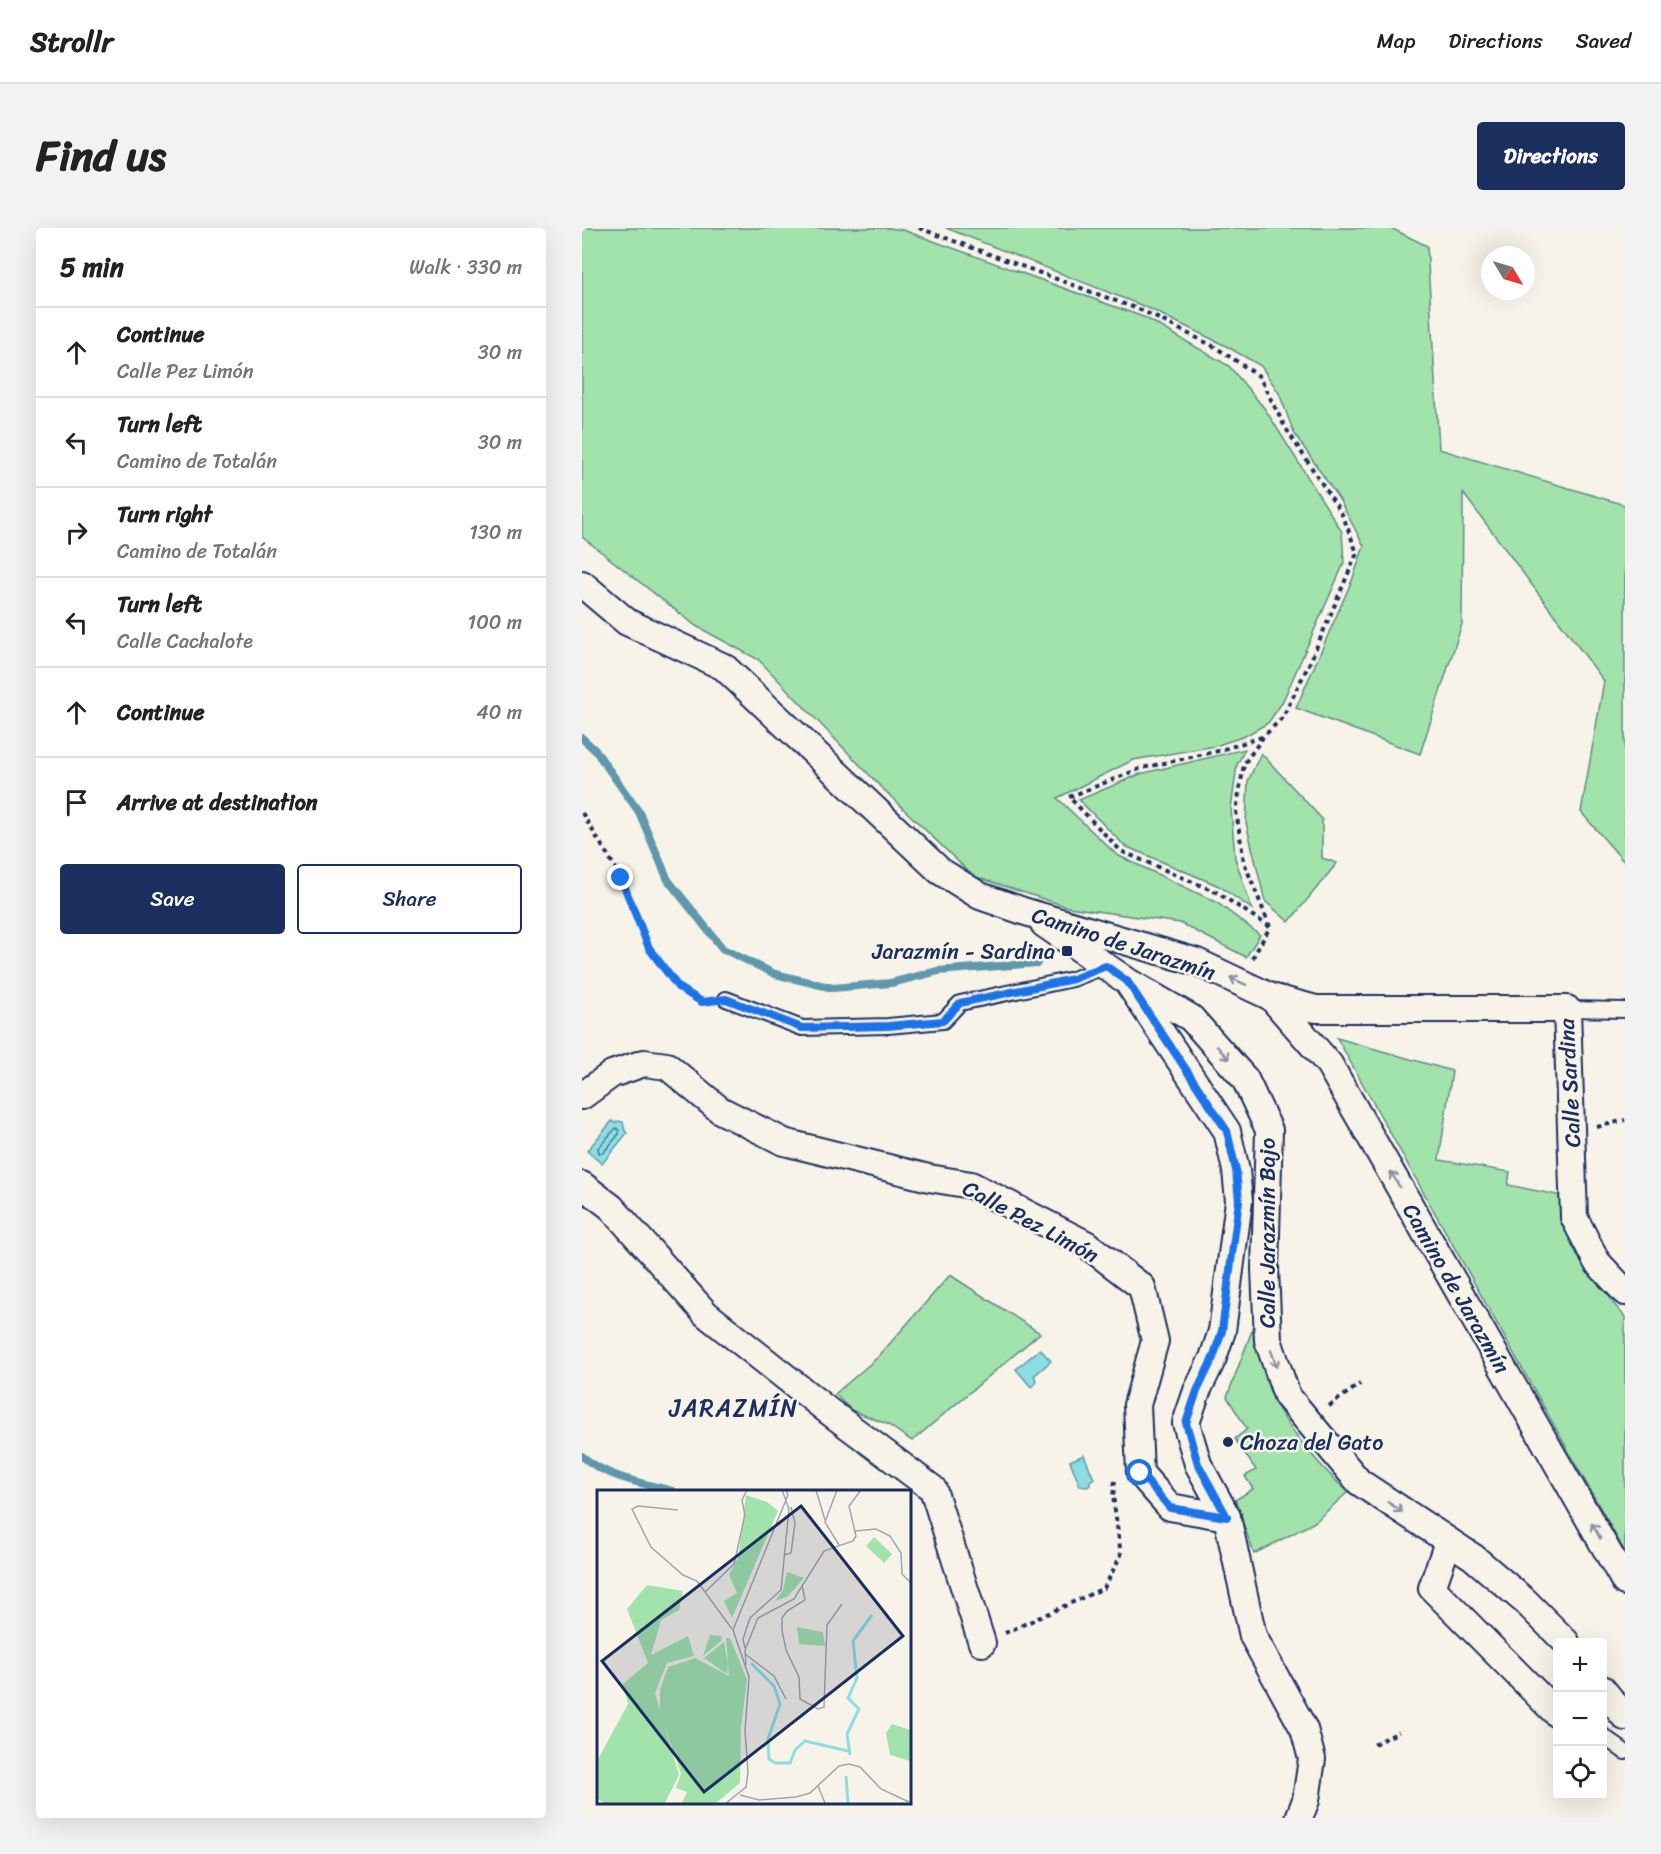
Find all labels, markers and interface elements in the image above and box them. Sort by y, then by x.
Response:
text: Strollr [30,17,113,66]
text: Map [1377,22,1415,60]
text: Directions [1448,22,1543,60]
text: Saved [1576,22,1631,60]
text: Find us [36,119,166,193]
button: Directions [1477,122,1625,190]
text: 5 min [60,244,124,290]
north arrow [1481,246,1535,300]
text: Walk · 330 m [409,250,522,285]
text: Continue [117,315,205,354]
text: 30 m [478,335,522,370]
icon: ahead [60,336,93,369]
text: Calle Pez Limón [117,354,254,389]
text: Turn left [117,405,202,444]
text: 30 m [478,425,522,460]
icon: left [60,426,93,459]
text: Camino de Totalán [117,444,277,479]
text: Turn right [117,495,212,534]
text: 130 m [469,515,522,550]
icon: right [60,516,93,549]
text: Camino de Totalán [117,534,277,569]
text: Turn left [117,585,202,624]
text: 100 m [468,605,522,640]
icon: left [60,606,93,639]
text: Calle Cachalote [117,624,253,659]
text: Continue [117,693,205,732]
text: 40 m [476,695,522,730]
icon: ahead [60,696,93,729]
text: Arrive at destination [117,783,318,822]
icon: arrive [60,786,93,819]
button: Save [60,864,285,934]
button: Share [297,864,522,934]
route end [607,864,633,890]
street label: Camino de Jarazmín [1027,895,1221,992]
place label: Jarazmín - Sardina [871,932,1055,971]
marker: Jarazmín - Sardina [1060,944,1074,958]
one-way arrow [1230,975,1248,987]
street label: Calle Sardina [1547,1017,1592,1148]
one-way arrow [1216,1046,1230,1061]
street label: Calle Jarazmín Bajo [1248,1138,1287,1328]
street label: Calle Pez Limón [955,1169,1106,1274]
one-way arrow [1389,1171,1400,1189]
street label: Camino de Jarazmín [1392,1196,1521,1381]
one-way arrow [1270,1350,1281,1368]
district label: JARAZMÍN [668,1387,799,1429]
place label: Choza del Gato [1240,1423,1383,1462]
marker: Choza del Gato [1221,1435,1235,1449]
route start [1126,1459,1152,1485]
inset map [597,1490,910,1803]
one-way arrow [1387,1501,1403,1513]
one-way arrow [1590,1523,1602,1540]
map controls [1553,1638,1607,1800]
button: + [1553,1638,1607,1692]
button: − [1553,1692,1607,1746]
button: locate [1553,1746,1607,1800]

